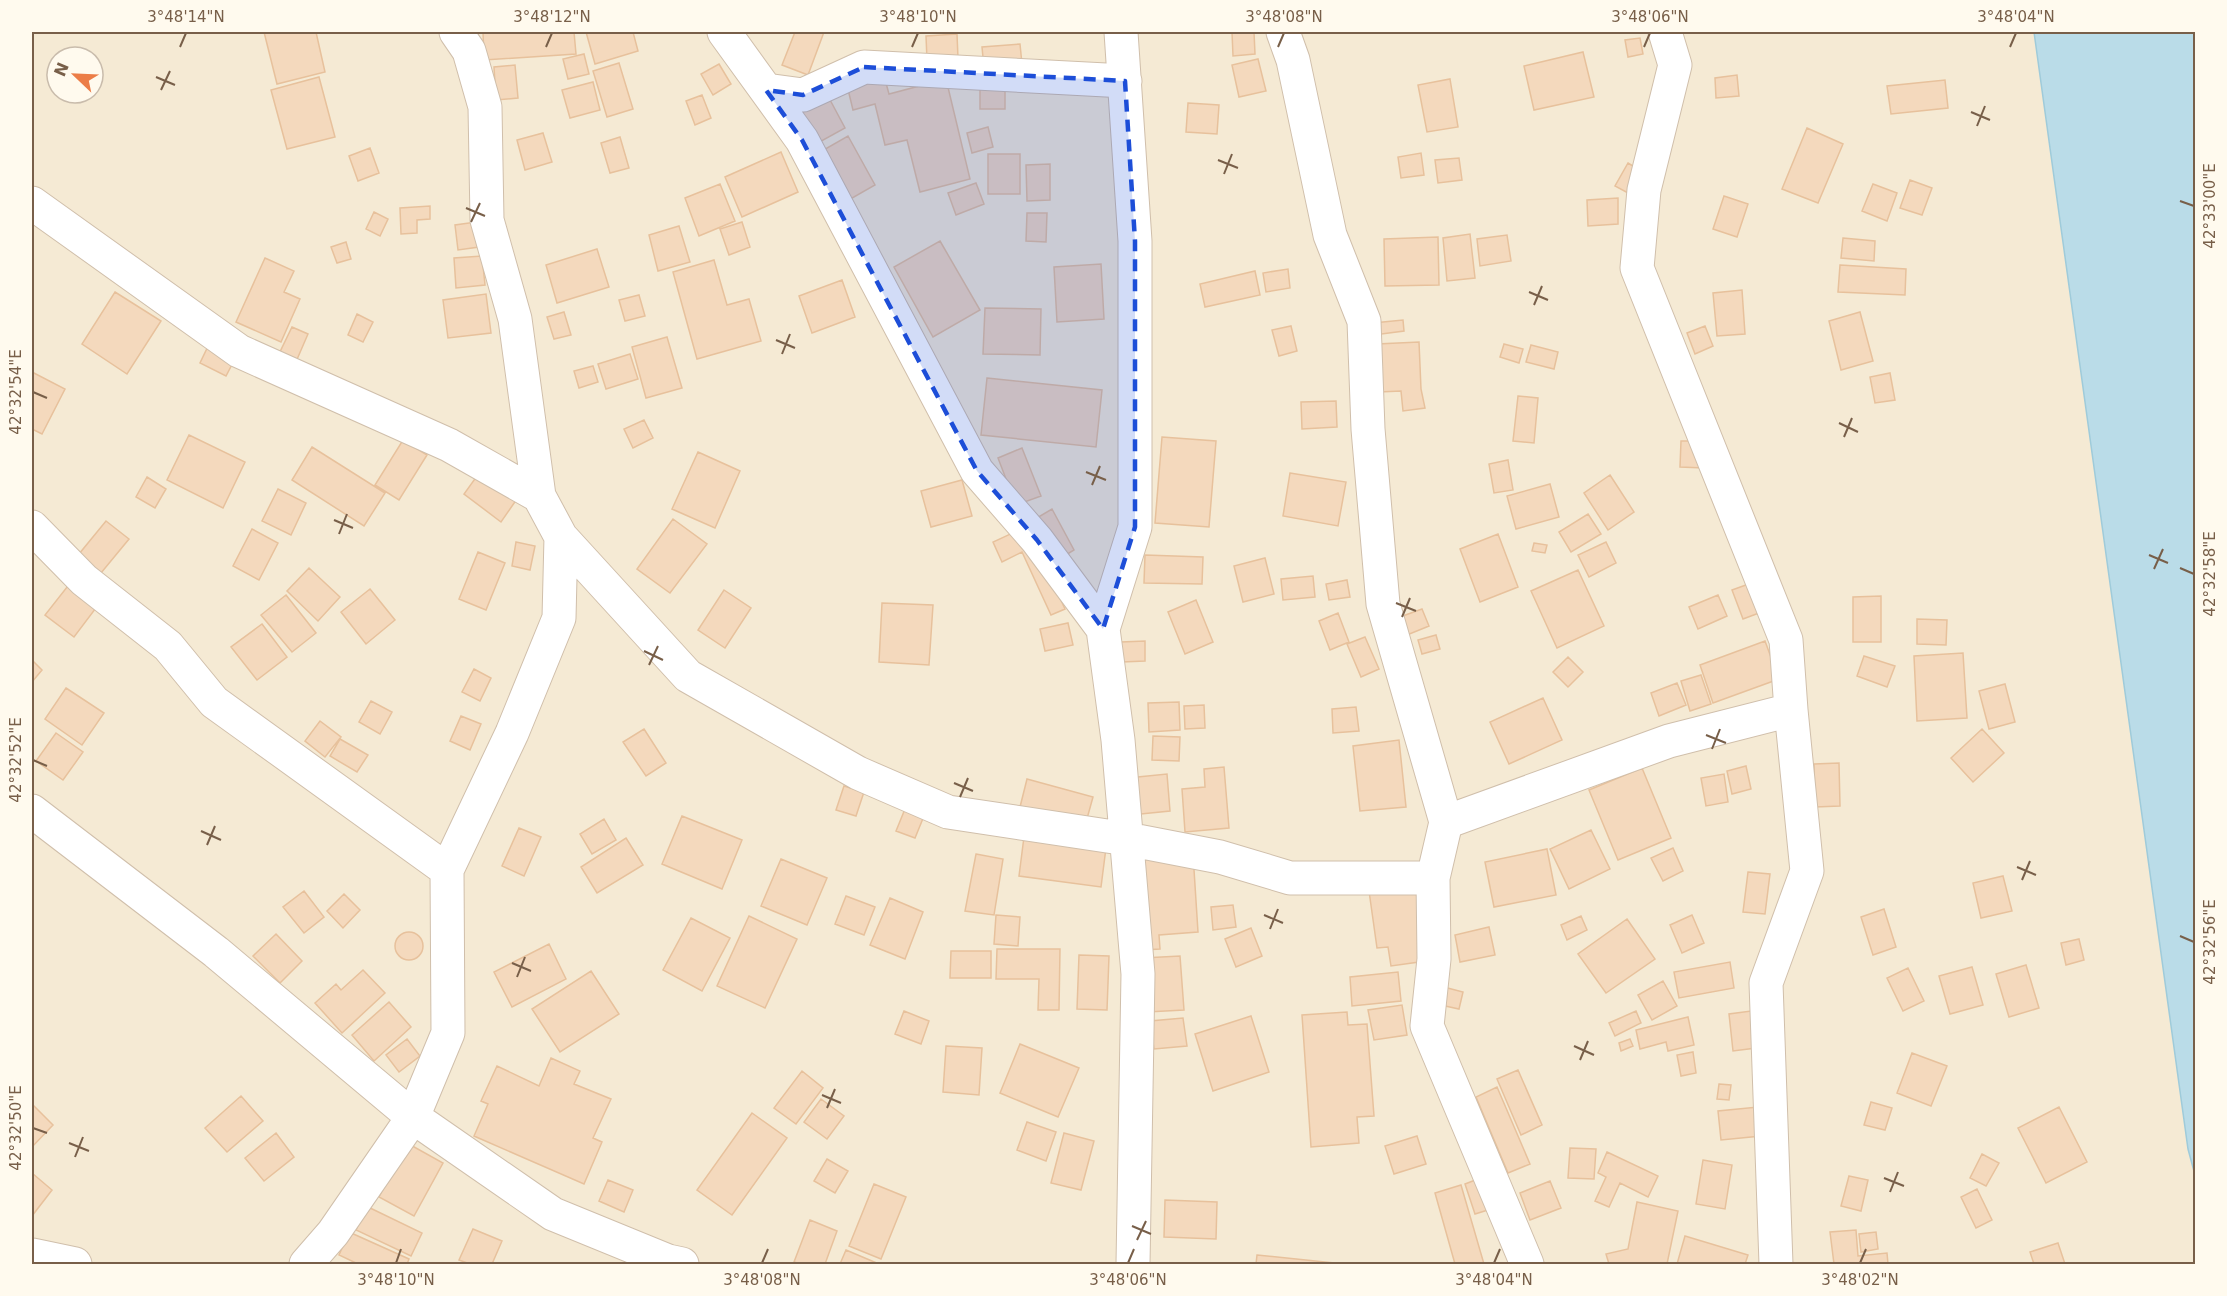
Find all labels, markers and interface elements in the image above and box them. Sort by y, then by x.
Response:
text: 3°48'14"N [147,8,225,26]
text: 3°48'12"N [513,8,591,26]
text: 3°48'10"N [879,8,957,26]
text: 3°48'08"N [1245,8,1323,26]
text: 3°48'06"N [1611,8,1689,26]
text: 3°48'04"N [1977,8,2055,26]
north arrow [45,45,105,105]
text: N [50,59,73,79]
text: 42°33'00"E [2201,163,2219,249]
text: 42°32'54"E [7,349,25,435]
text: 42°32'58"E [2201,531,2219,617]
text: 42°32'52"E [7,717,25,803]
text: 42°32'56"E [2201,899,2219,985]
text: 42°32'50"E [7,1085,25,1171]
text: 3°48'10"N [357,1271,435,1289]
text: 3°48'08"N [723,1271,801,1289]
text: 3°48'06"N [1089,1271,1167,1289]
text: 3°48'04"N [1455,1271,1533,1289]
text: 3°48'02"N [1821,1271,1899,1289]

